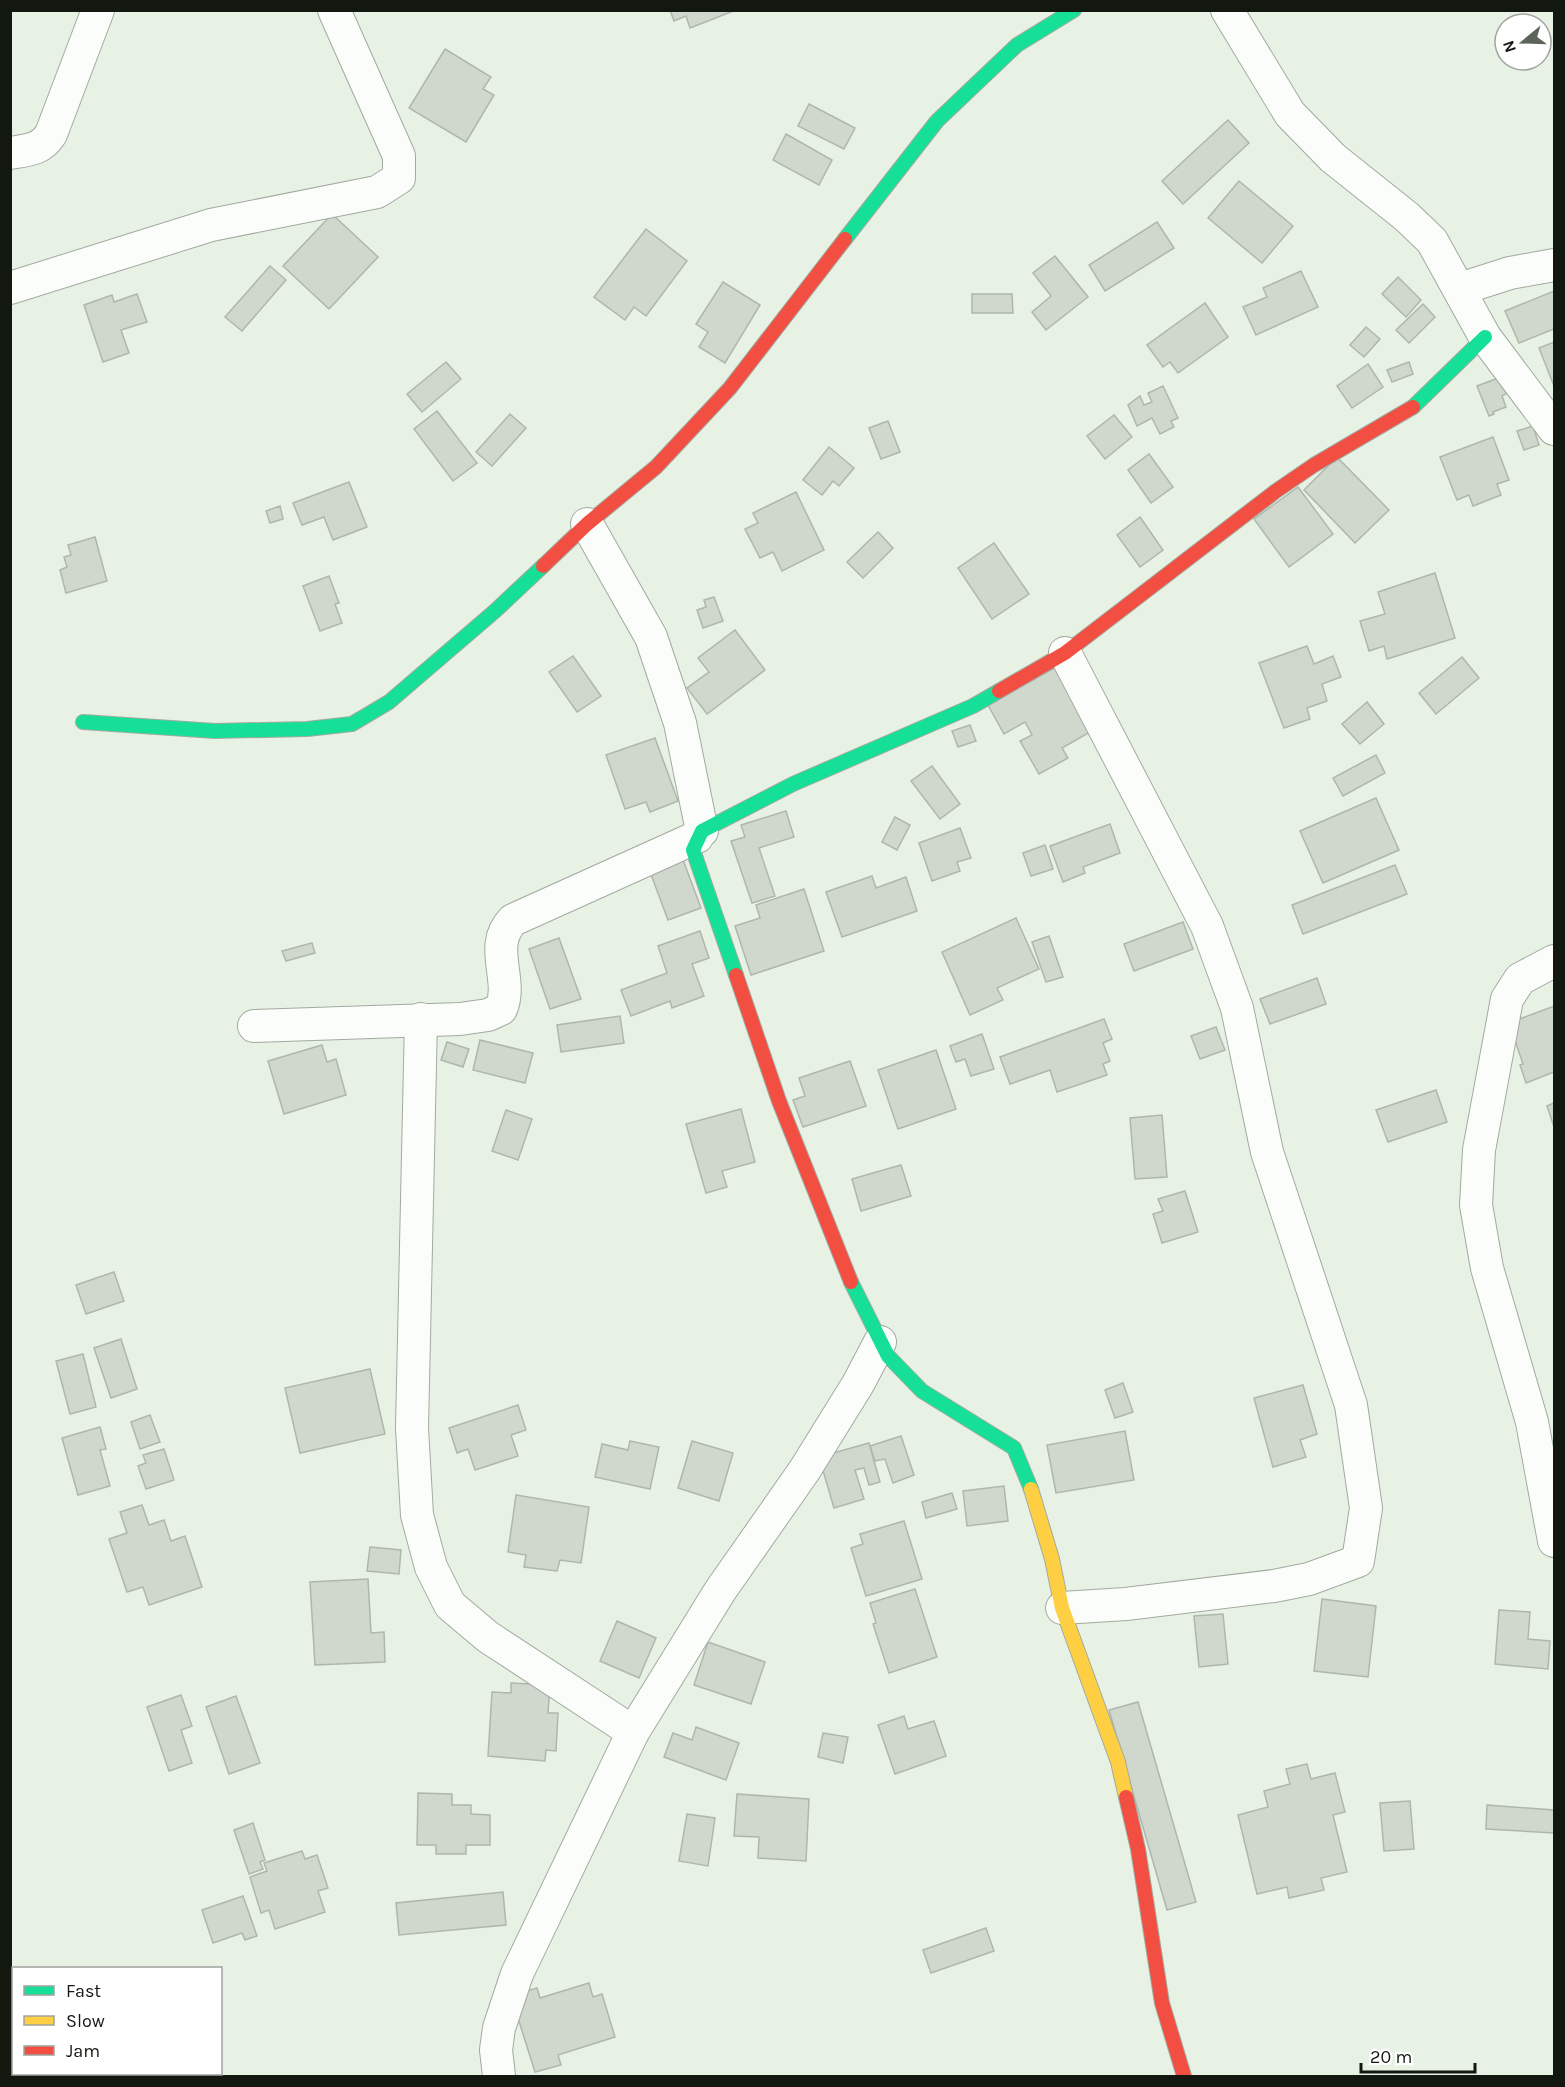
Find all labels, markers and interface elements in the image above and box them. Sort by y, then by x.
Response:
north arrow [1493,12,1553,72]
text: N [1498,38,1520,55]
legend [12,1967,222,2075]
text: Fast [66,1980,101,2002]
text: Slow [66,2010,105,2032]
scale bar [1361,2036,1475,2074]
text: Jam [66,2040,100,2062]
text: 20 m [1370,2046,1412,2068]

